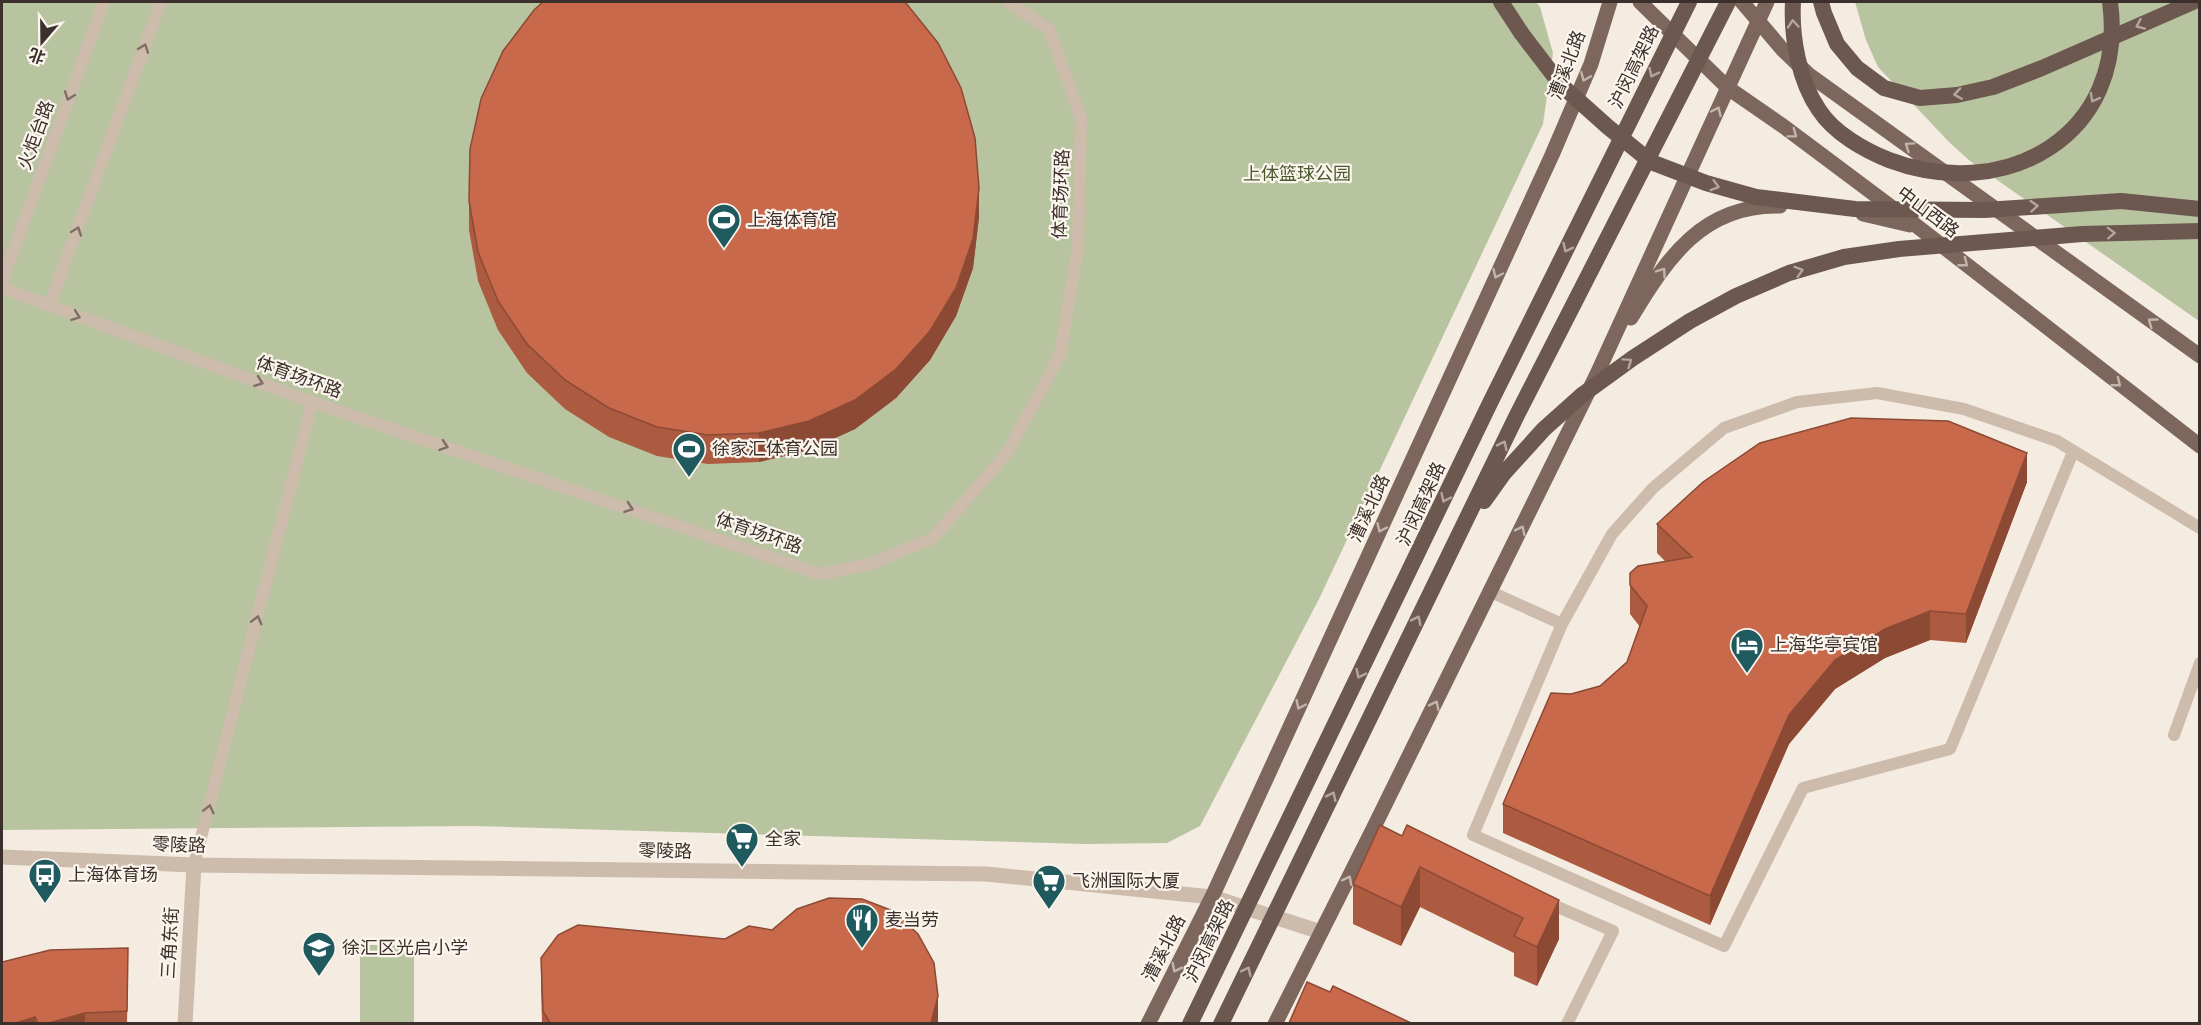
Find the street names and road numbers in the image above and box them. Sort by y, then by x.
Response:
street label: 沪闵高架路 [1605,22,1663,112]
street label: 漕溪北路 [1545,28,1589,102]
street label: 火炬台路 [14,98,58,172]
street label: 体育场环路 [1049,149,1073,239]
street label: 中山西路 [1893,182,1963,242]
street label: 体育场环路 [253,352,345,402]
street label: 沪闵高架路 [1393,459,1449,549]
street label: 漕溪北路 [1345,471,1393,545]
street label: 体育场环路 [713,509,805,557]
street label: 零陵路 [152,834,206,856]
street label: 零陵路 [638,841,692,861]
street label: 沪闵高架路 [1180,896,1238,986]
street label: 三角东街 [158,907,182,979]
street label: 漕溪北路 [1139,911,1189,985]

